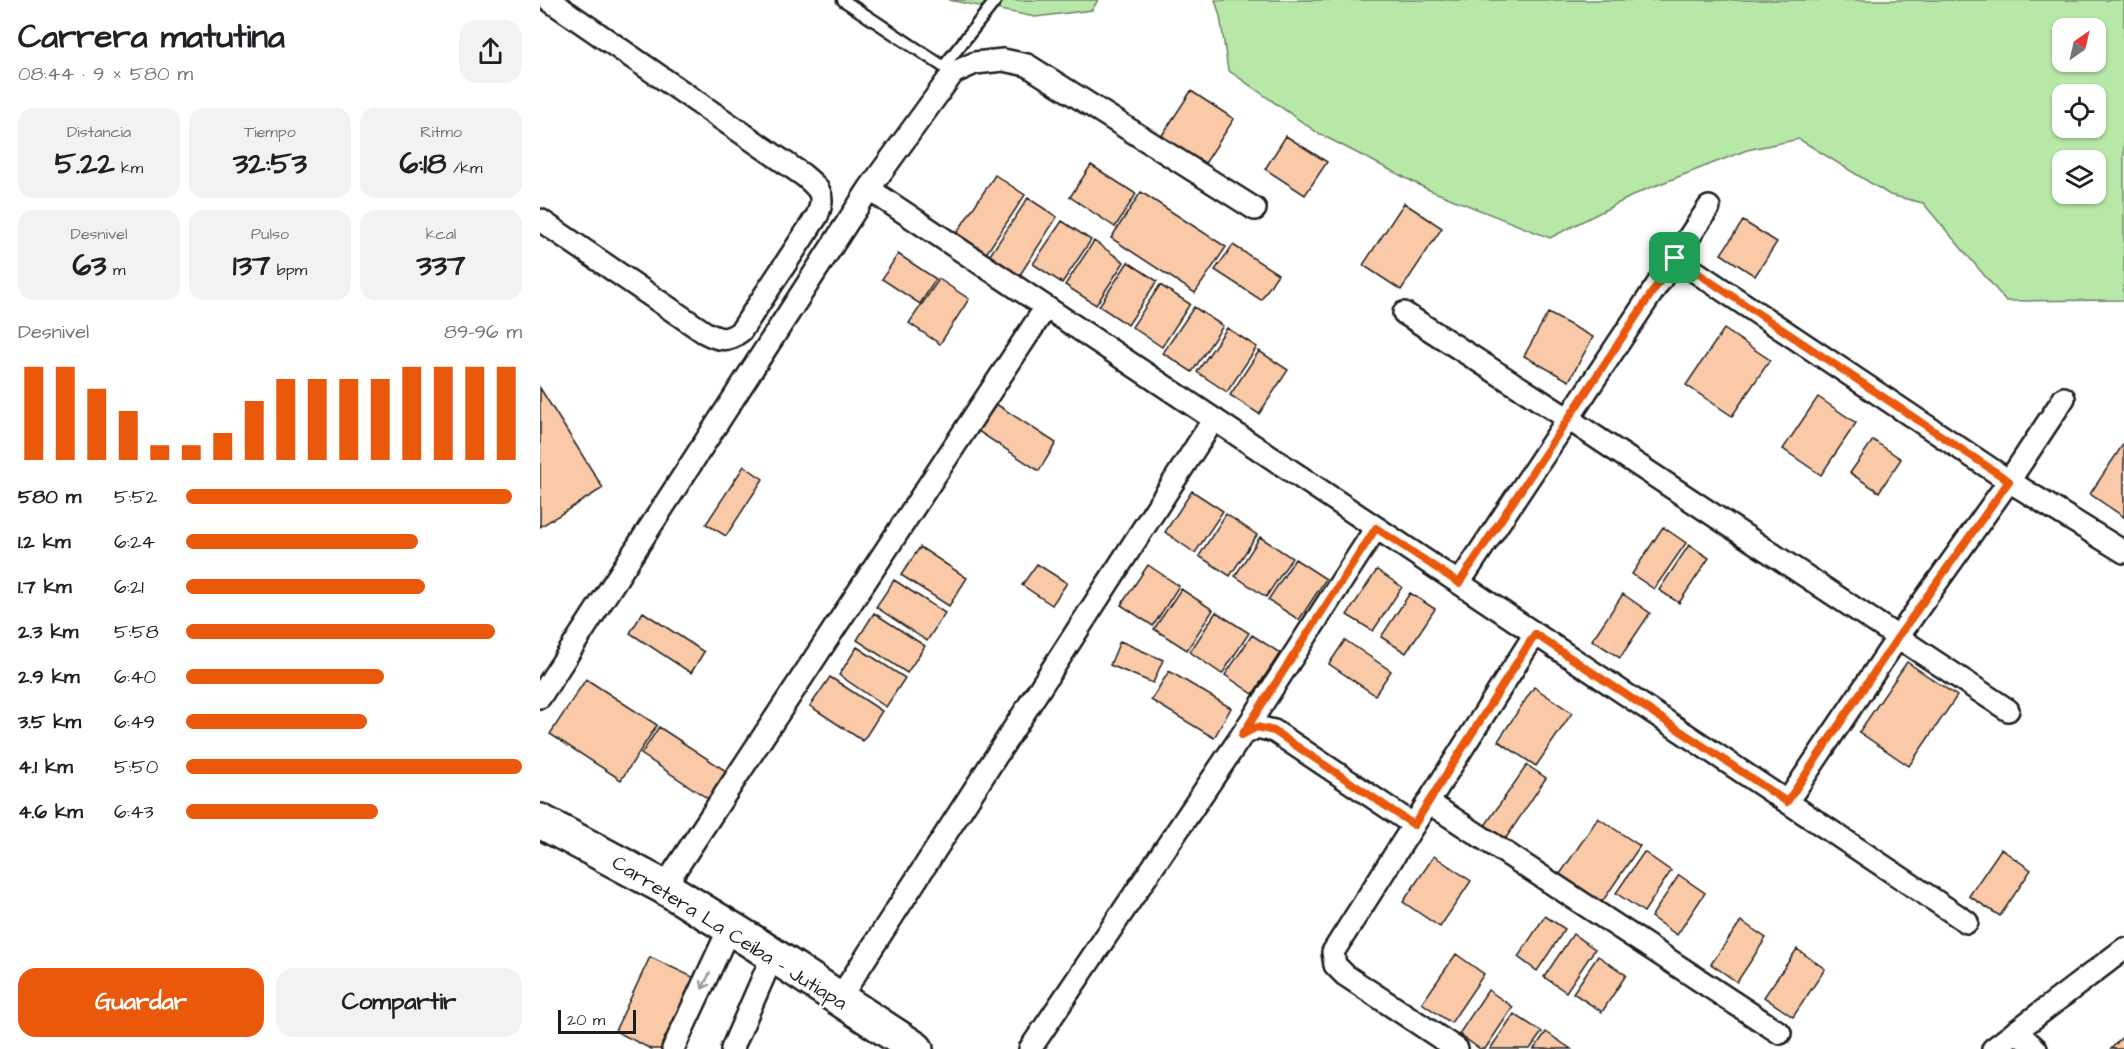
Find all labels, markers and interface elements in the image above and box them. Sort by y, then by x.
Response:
text: Carrera matutina [18,14,285,60]
north arrow [2052,18,2106,72]
map controls [2052,18,2106,204]
button: share [459,20,522,83]
text: 08:44 · 9 × 580 m [18,60,193,88]
button: locate [2052,84,2106,138]
text: Distancia [67,121,131,143]
text: Tiempo [244,121,296,143]
text: Ritmo [420,121,462,143]
text: 5.22 [55,143,115,185]
text: 32:53 [233,143,307,185]
text: 6:18 [399,143,447,185]
button: layers [2052,150,2106,204]
text: km [115,157,143,179]
text: /km [447,157,483,179]
text: Desnivel [71,223,127,245]
text: Pulso [251,223,289,245]
text: kcal [426,223,456,245]
pin [1649,232,1700,283]
icon: arrive [1658,241,1691,274]
text: 63 [73,245,107,287]
text: 137 [233,245,270,287]
text: 337 [417,245,465,287]
text: m [107,259,125,281]
text: bpm [270,259,307,281]
text: Desnivel [18,318,89,346]
text: 89–96 m [444,318,522,346]
text: 580 m [18,483,81,511]
text: 5:52 [114,483,157,511]
text: 1.2 km [18,528,71,556]
text: 6:24 [114,528,155,556]
text: 1.7 km [18,573,72,601]
text: 6:21 [114,573,144,601]
text: 2.3 km [18,618,78,646]
text: 5:58 [114,618,159,646]
text: 2.9 km [18,663,80,691]
text: 6:40 [114,663,156,691]
text: 3.5 km [18,708,81,736]
text: 6:49 [114,708,155,736]
text: 4.1 km [18,753,73,781]
text: 5:50 [114,753,158,781]
text: 4.6 km [18,798,83,826]
text: 6:43 [114,798,154,826]
street label: Carretera La Ceiba - Jutiapa [607,849,852,1017]
button: Guardar [18,968,264,1037]
button: Compartir [276,968,522,1037]
one-way arrow [699,971,711,989]
scale bar [558,1007,636,1034]
text: 20 m [567,1009,605,1031]

